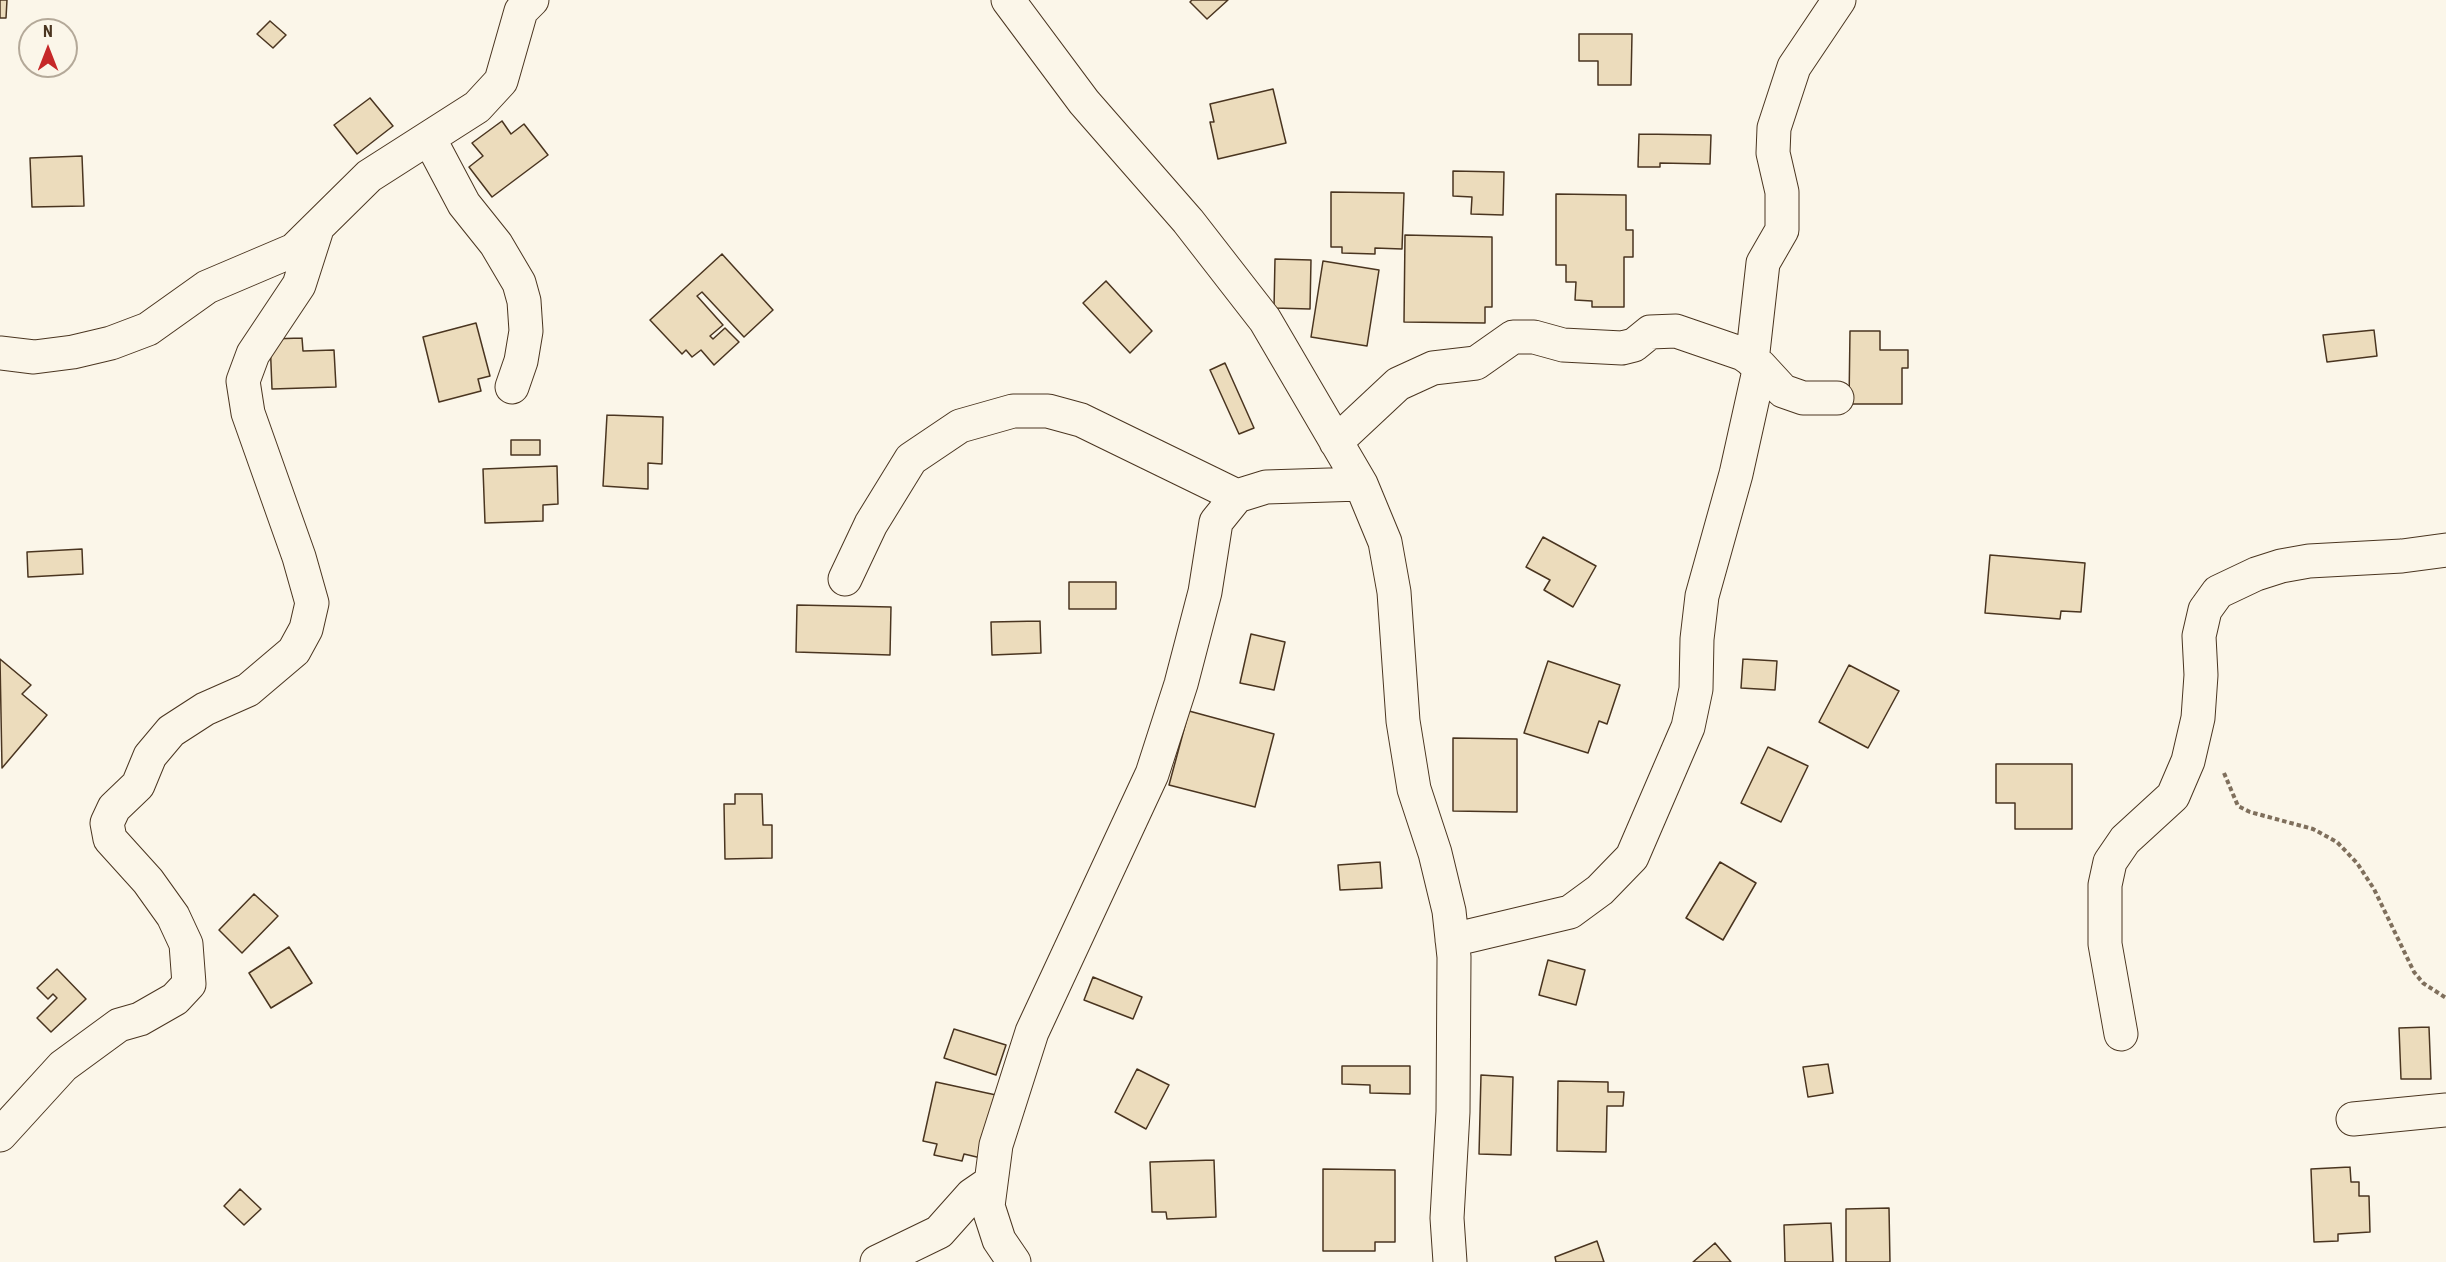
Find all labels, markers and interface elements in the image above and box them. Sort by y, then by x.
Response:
north arrow [18,18,78,78]
text: N [43,22,53,41]

